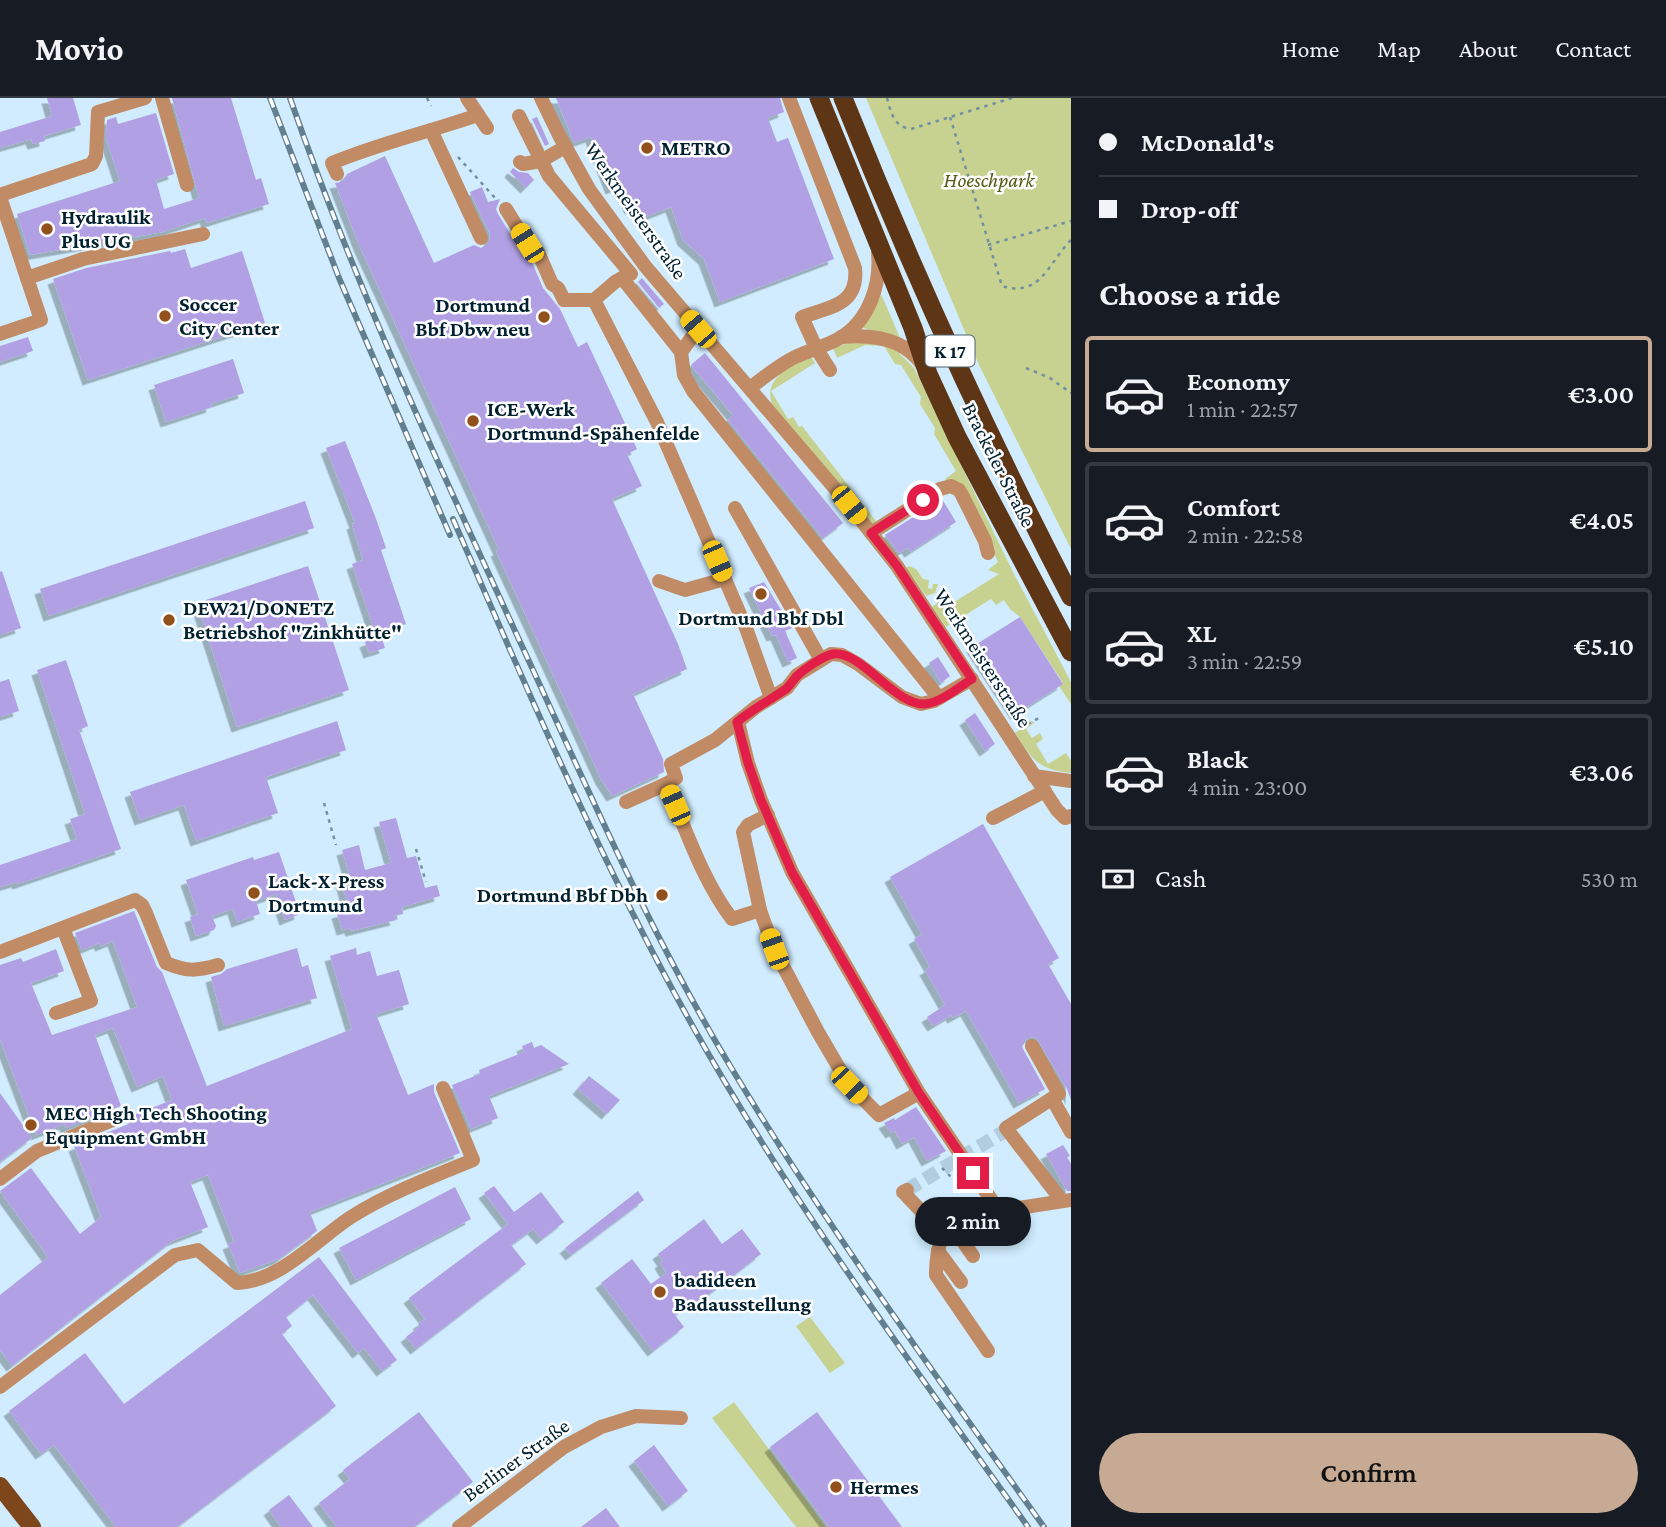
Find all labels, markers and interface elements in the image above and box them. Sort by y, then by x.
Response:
text: Movio [35,30,124,67]
text: Home [1282,35,1339,62]
text: Map [1377,35,1421,62]
text: About [1459,35,1517,62]
text: Contact [1555,35,1631,62]
text: McDonald's [1141,128,1274,157]
place label: METRO [661,136,731,160]
street label: Werkmeisterstraße [580,138,692,284]
marker: METRO [639,140,655,156]
park label: Hoeschpark [944,168,1035,192]
text: Drop-off [1141,195,1238,224]
place label: Hydraulik Plus UG [61,205,151,253]
car [507,220,548,266]
marker: Hydraulik Plus UG [39,221,55,237]
text: Choose a ride [1099,276,1280,312]
place label: Soccer City Center [179,292,280,340]
place label: Dortmund Bbf Dbw neu [415,293,531,341]
car [677,306,720,352]
marker: Soccer City Center [157,308,173,324]
marker: Dortmund Bbf Dbw neu [536,309,552,325]
road number: K 17 [926,336,974,366]
icon: car [1103,363,1166,426]
text: Economy [1187,367,1290,396]
text: €3.00 [1568,380,1634,409]
text: 1 min · 22:57 [1187,396,1298,422]
place label: ICE-Werk Dortmund-Spähenfelde [487,397,700,445]
street label: Brackeler Straße [957,399,1041,531]
marker: ICE-Werk Dortmund-Spähenfelde [465,413,481,429]
car [828,482,871,528]
route start [907,484,939,516]
icon: car [1103,489,1166,552]
text: Comfort [1187,493,1280,522]
text: €4.05 [1570,506,1634,535]
text: 2 min · 22:58 [1187,522,1304,548]
car [700,538,735,584]
street label: Werkmeisterstraße [929,584,1037,732]
marker: Dortmund Bbf Dbl [753,586,769,602]
place label: DEW21/DONETZ Betriebshof "Zinkhütte" [183,596,402,644]
place label: Dortmund Bbf Dbl [678,606,844,630]
marker: DEW21/DONETZ Betriebshof "Zinkhütte" [161,612,177,628]
icon: car [1103,615,1166,678]
text: XL [1187,619,1216,648]
text: €5.10 [1573,632,1634,661]
text: 3 min · 22:59 [1187,648,1303,674]
icon: car [1103,741,1166,804]
text: Black [1187,745,1248,774]
text: €3.06 [1569,758,1634,787]
text: 4 min · 23:00 [1187,774,1307,800]
car [657,782,694,828]
icon: cash [1099,860,1137,898]
text: Cash [1155,864,1206,893]
text: 530 m [1581,866,1638,892]
place label: Lack-X-Press Dortmund [268,869,385,917]
place label: Dortmund Bbf Dbh [477,883,648,907]
marker: Lack-X-Press Dortmund [246,885,262,901]
marker: Dortmund Bbf Dbh [654,887,670,903]
car [757,926,792,972]
car [827,1063,872,1107]
place label: MEC High Tech Shooting Equipment GmbH [45,1101,267,1149]
marker: MEC High Tech Shooting Equipment GmbH [23,1117,39,1133]
route end [957,1157,989,1189]
callout: 2 min [915,1198,1031,1246]
text: 2 min [946,1208,1000,1234]
place label: badideen Badausstellung [673,1268,812,1316]
marker: badideen Badausstellung [652,1284,668,1300]
street label: Berliner Straße [458,1413,574,1507]
button: Confirm [1099,1433,1638,1513]
place label: Hermes [850,1475,919,1499]
marker: Hermes [828,1479,844,1495]

